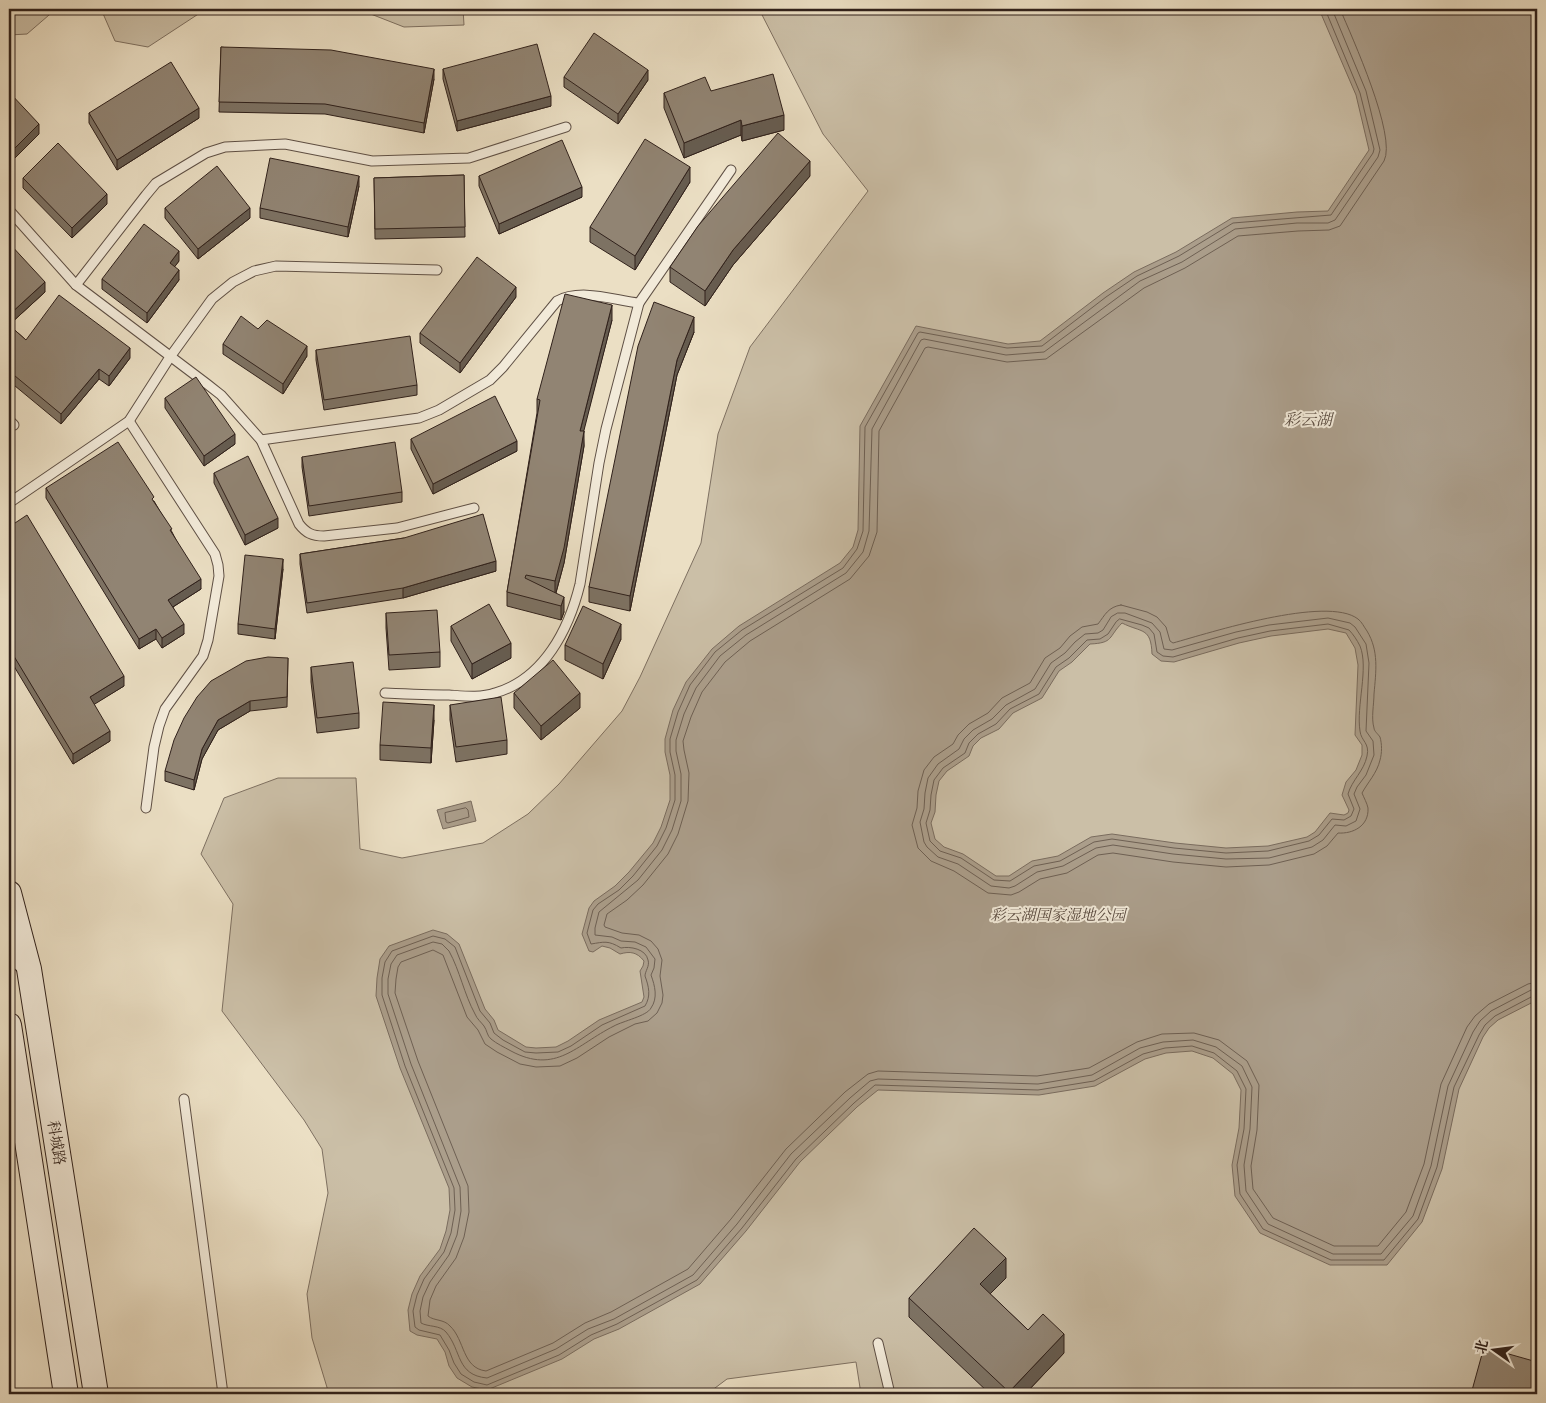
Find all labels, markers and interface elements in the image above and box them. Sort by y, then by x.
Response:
water label: 彩云湖 [1284,411,1335,431]
park label: 彩云湖国家湿地公园 [990,906,1127,925]
street label: 科城路 [43,1119,69,1167]
north arrow [1468,1326,1518,1376]
text: 北 [1472,1338,1493,1356]

